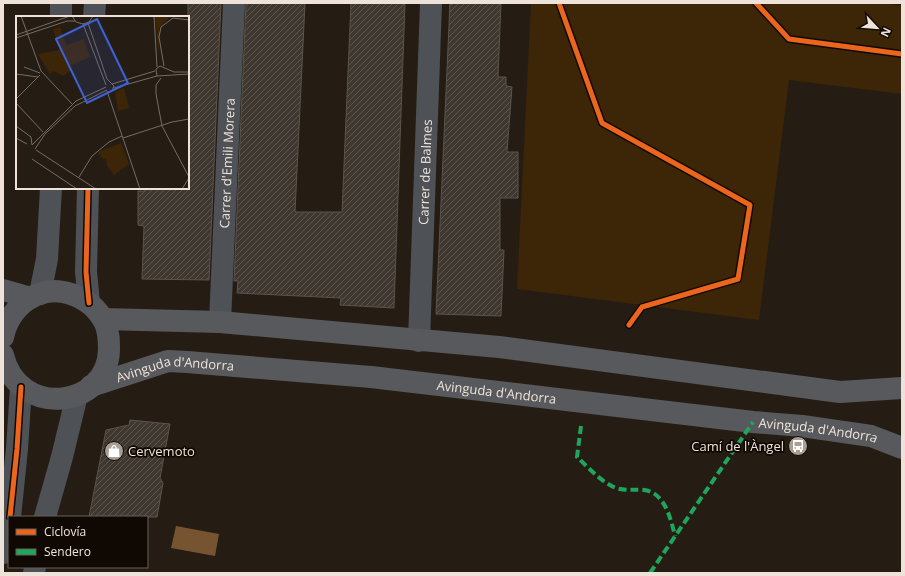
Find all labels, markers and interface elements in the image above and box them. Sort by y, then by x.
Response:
north arrow [857,8,897,48]
inset map [16,16,189,189]
text: N [878,25,895,40]
street label: Carrer d'Emili Morera [215,98,239,229]
street label: Carrer de Balmes [414,119,436,225]
street label: Avinguda d'Andorra [114,352,235,386]
street label: Avinguda d'Andorra [436,376,557,408]
street label: Avinguda d'Andorra [758,413,881,447]
bus stop icon: Camí de l'Àngel [787,435,809,457]
place label: Camí de l'Àngel [691,437,784,455]
shop icon: Cervemoto [103,440,125,462]
place label: Cervemoto [128,442,195,460]
legend [8,516,148,568]
text: Ciclovía [44,523,86,540]
text: Sendero [44,543,91,560]

